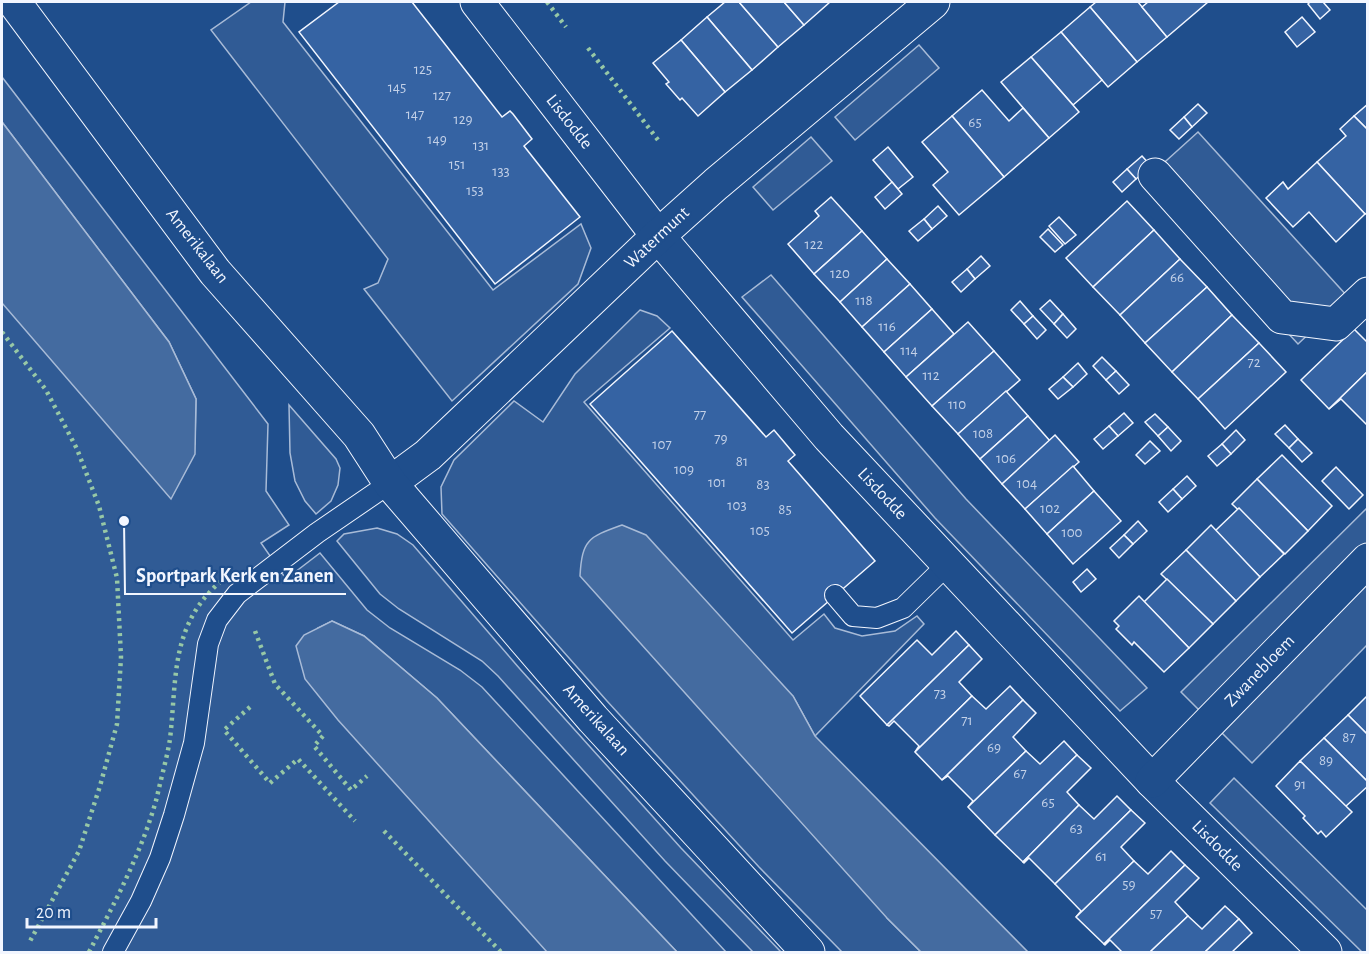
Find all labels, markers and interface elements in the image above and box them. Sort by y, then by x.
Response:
house number: 125 [414,62,432,77]
house number: 145 [388,80,406,95]
house number: 127 [433,88,451,103]
street label: Lisdodde [542,91,596,153]
house number: 147 [406,107,424,122]
house number: 129 [453,112,473,127]
house number: 65 [968,115,982,130]
house number: 149 [427,132,447,147]
house number: 131 [473,138,489,153]
house number: 151 [449,157,465,172]
house number: 133 [492,164,510,179]
house number: 153 [466,183,484,198]
street label: Watermunt [621,203,693,272]
street label: Amerikalaan [162,205,232,287]
house number: 122 [805,237,824,252]
house number: 120 [830,266,850,281]
house number: 66 [1170,270,1184,285]
house number: 118 [855,293,873,308]
house number: 116 [878,319,896,334]
house number: 114 [900,343,918,358]
house number: 72 [1247,355,1261,370]
house number: 112 [922,368,940,383]
house number: 110 [948,397,966,412]
house number: 77 [694,407,706,422]
house number: 108 [973,426,993,441]
house number: 79 [714,431,728,446]
house number: 107 [652,437,672,452]
house number: 106 [996,451,1016,466]
house number: 81 [736,454,748,469]
house number: 109 [674,462,694,477]
street label: Lisdodde [854,465,910,523]
house number: 101 [708,475,726,490]
house number: 104 [1017,476,1037,491]
house number: 83 [756,477,770,492]
house number: 103 [727,498,747,513]
house number: 102 [1040,501,1060,516]
house number: 85 [778,502,792,517]
house number: 105 [750,523,770,538]
house number: 100 [1061,525,1083,540]
callout: Sportpark Kerk en Zanen [125,556,346,594]
text: Sportpark Kerk en Zanen [136,566,334,586]
street label: Zwanebloem [1222,632,1298,710]
street label: Amerikalaan [559,681,633,759]
house number: 73 [934,686,946,701]
house number: 71 [961,713,973,728]
house number: 87 [1342,730,1356,745]
house number: 69 [987,740,1001,755]
house number: 89 [1319,753,1333,768]
house number: 67 [1013,766,1027,781]
house number: 91 [1294,777,1306,792]
house number: 65 [1041,795,1055,810]
street label: Lisdodde [1188,817,1246,875]
house number: 63 [1069,821,1083,836]
house number: 61 [1095,849,1107,864]
house number: 59 [1122,877,1136,892]
scale bar [27,891,156,929]
text: 20 m [36,904,71,922]
house number: 57 [1150,906,1162,921]

